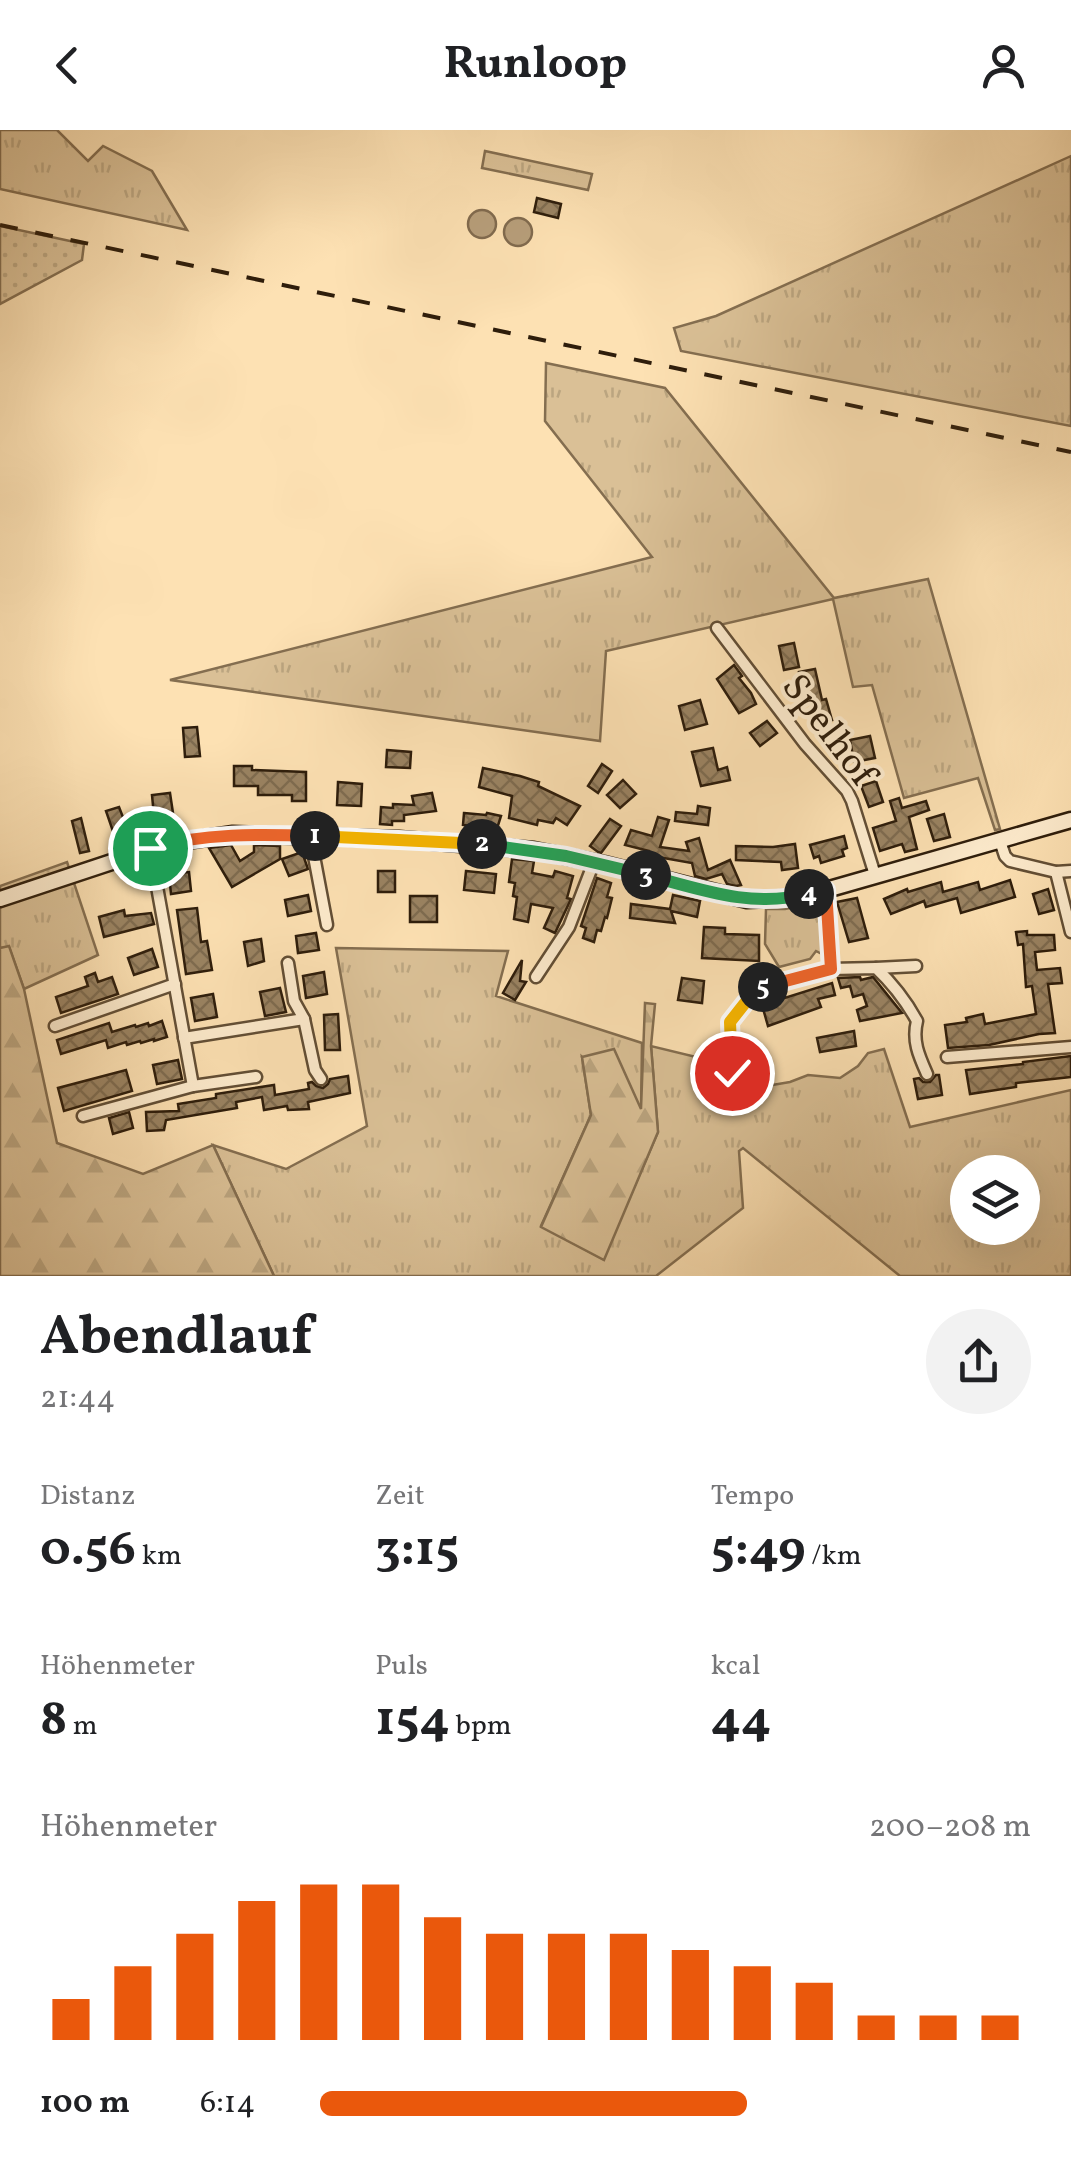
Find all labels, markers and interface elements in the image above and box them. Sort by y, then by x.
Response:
text: Runloop [444,34,627,97]
icon: back [40,38,95,93]
icon: person [976,38,1031,93]
street label: Spelhof [768,664,889,801]
pin [108,806,193,891]
pin: 1 [290,811,340,861]
text: 1 [309,816,321,855]
pin: 2 [457,819,507,869]
icon: arrive [123,821,178,876]
text: 2 [475,824,489,863]
pin: 3 [621,850,671,900]
text: 3 [639,855,653,894]
pin: 4 [784,869,834,919]
text: 4 [801,874,817,913]
pin: 5 [738,962,788,1012]
text: 5 [756,967,770,1006]
pin [690,1031,775,1116]
icon: check [705,1046,760,1101]
map controls [950,1155,1040,1245]
button: layers [950,1155,1040,1245]
text: Abendlauf [40,1301,313,1377]
button: share [926,1309,1031,1414]
text: 21:44 [40,1377,115,1421]
text: Distanz [40,1477,135,1516]
text: Zeit [375,1477,425,1516]
text: Tempo [711,1477,794,1516]
text: 0.56 [40,1516,136,1586]
text: 3:15 [375,1516,459,1586]
text: 5:49 [711,1516,806,1586]
text: km [136,1537,182,1576]
text: /km [806,1537,861,1576]
text: Höhenmeter [40,1647,195,1686]
text: Puls [375,1647,428,1686]
text: kcal [711,1647,760,1686]
text: 8 [40,1686,67,1756]
text: 154 [375,1686,450,1756]
text: 44 [711,1686,771,1756]
text: m [67,1707,98,1746]
text: bpm [450,1707,512,1746]
text: Höhenmeter [40,1806,217,1850]
text: 200–208 m [869,1806,1031,1850]
text: 100 m [40,2082,130,2126]
text: 6:14 [200,2082,255,2126]

